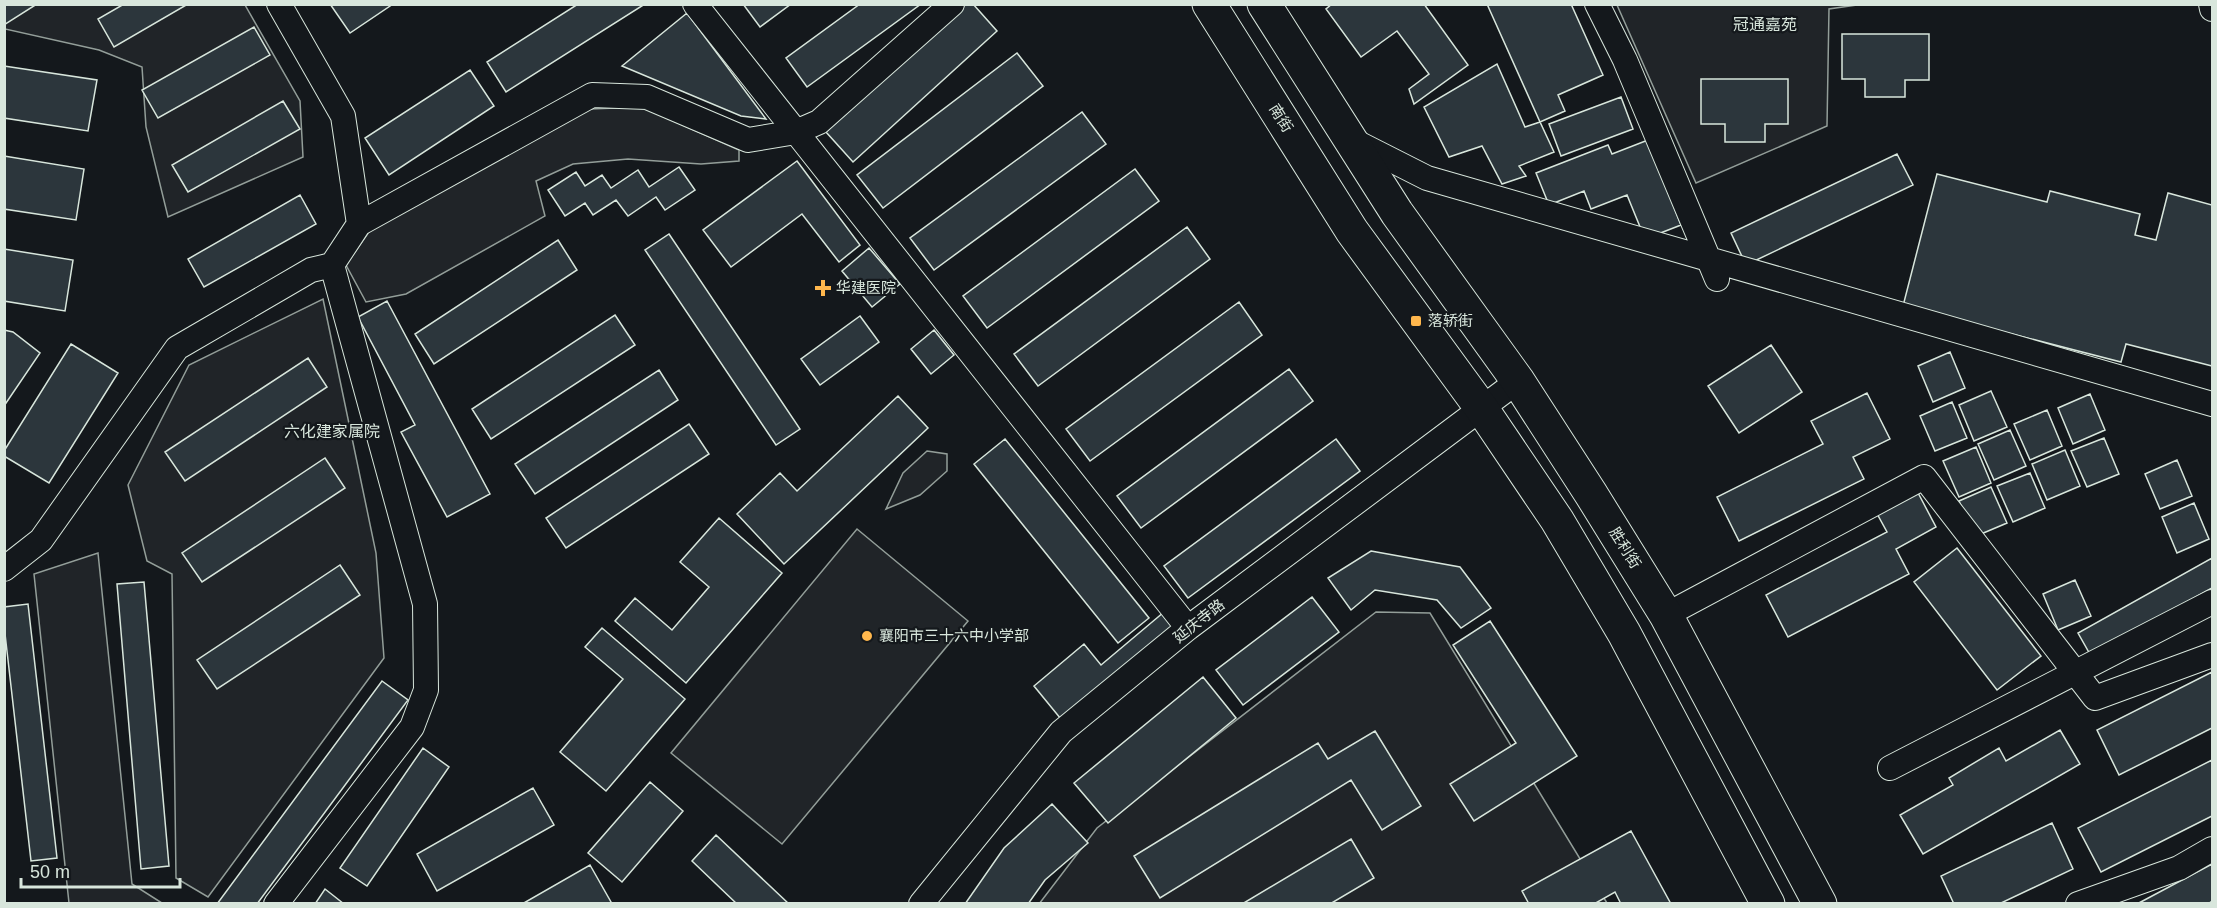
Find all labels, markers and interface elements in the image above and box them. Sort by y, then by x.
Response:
district label: 冠通嘉苑 [1733,16,1797,33]
street label: 南街 [1266,101,1297,135]
marker: 华建医院 [814,279,832,297]
place label: 华建医院 [836,279,896,296]
place label: 落轿街 [1428,312,1473,329]
marker: 落轿街 [1409,314,1423,328]
district label: 六化建家属院 [284,423,380,440]
street label: 胜利街 [1606,524,1645,571]
street label: 延庆寺路 [1170,595,1228,646]
place label: 襄阳市三十六中小学部 [879,627,1029,644]
marker: 襄阳市三十六中小学部 [860,629,874,643]
scale bar [21,851,180,889]
text: 50 m [30,862,70,882]

